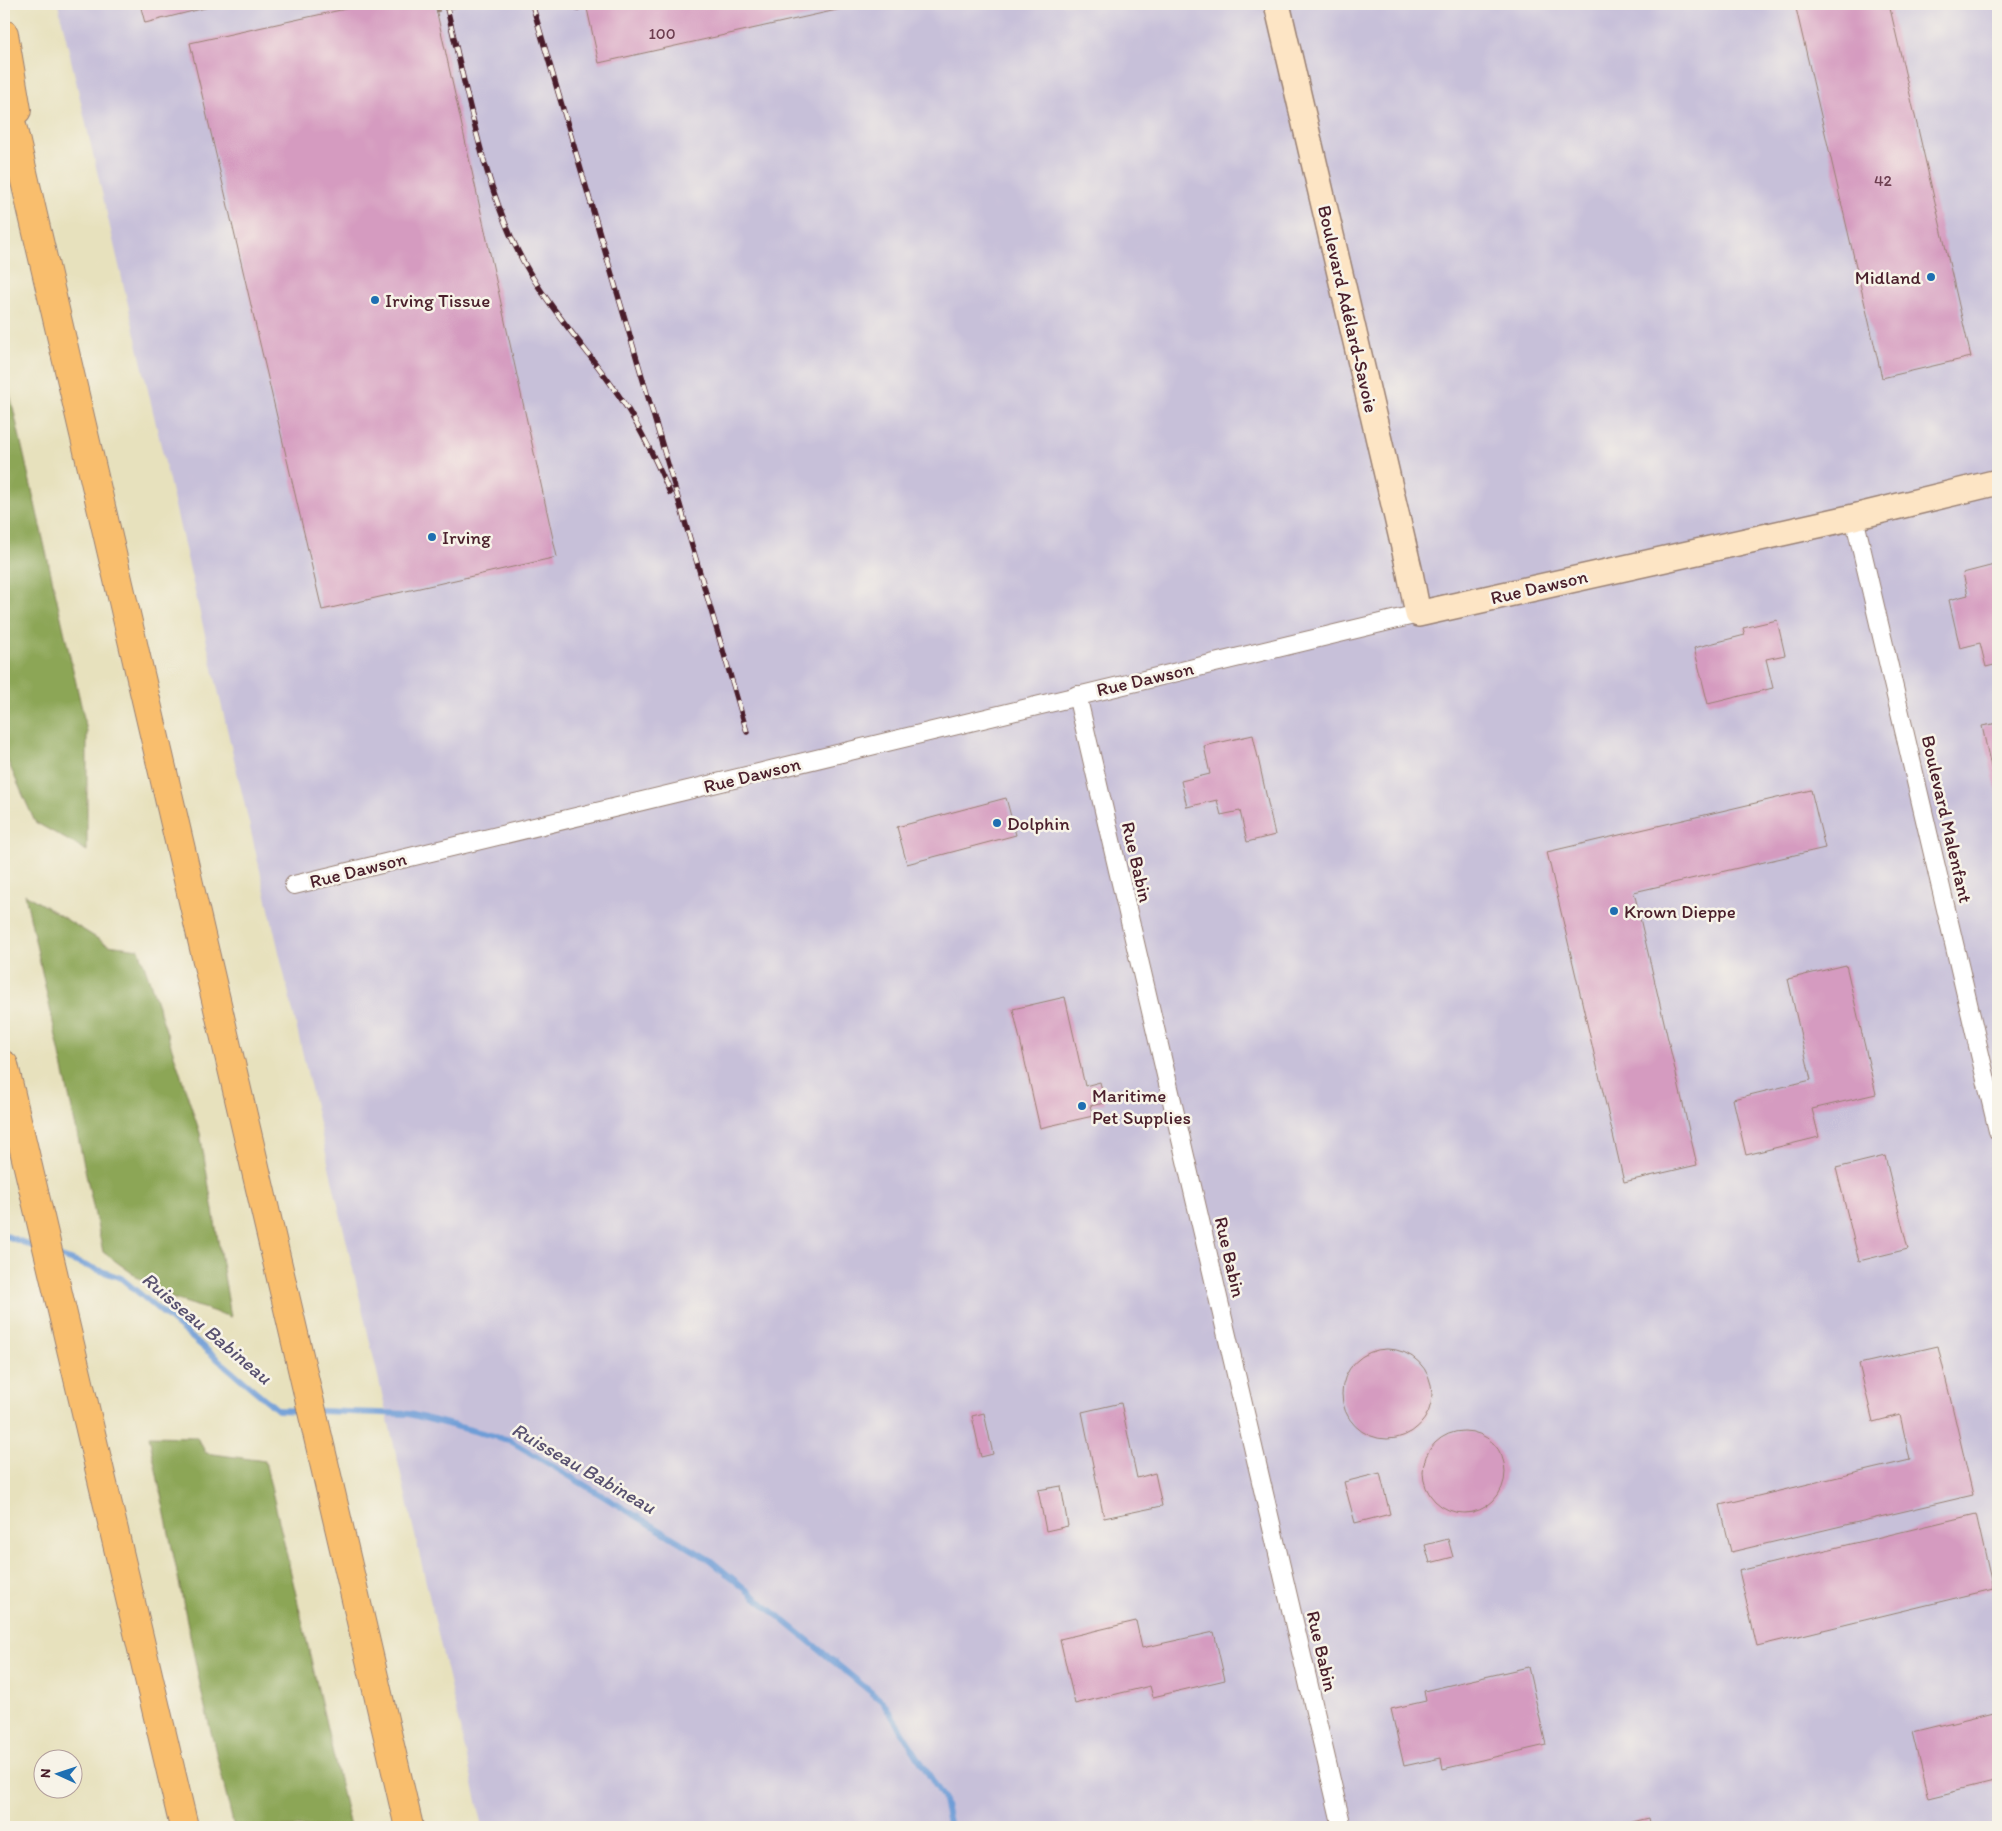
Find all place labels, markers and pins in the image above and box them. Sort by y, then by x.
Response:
place label: Midland [1855,266,1922,289]
marker: Midland [1925,271,1937,283]
place label: Irving Tissue [385,289,490,312]
marker: Irving Tissue [369,294,381,306]
place label: Irving [442,526,491,549]
marker: Irving [426,531,438,543]
place label: Dolphin [1007,812,1070,835]
marker: Dolphin [991,817,1003,829]
place label: Krown Dieppe [1624,900,1736,923]
marker: Krown Dieppe [1608,905,1620,917]
place label: Maritime Pet Supplies [1092,1084,1191,1129]
marker: Maritime Pet Supplies [1076,1100,1088,1112]

